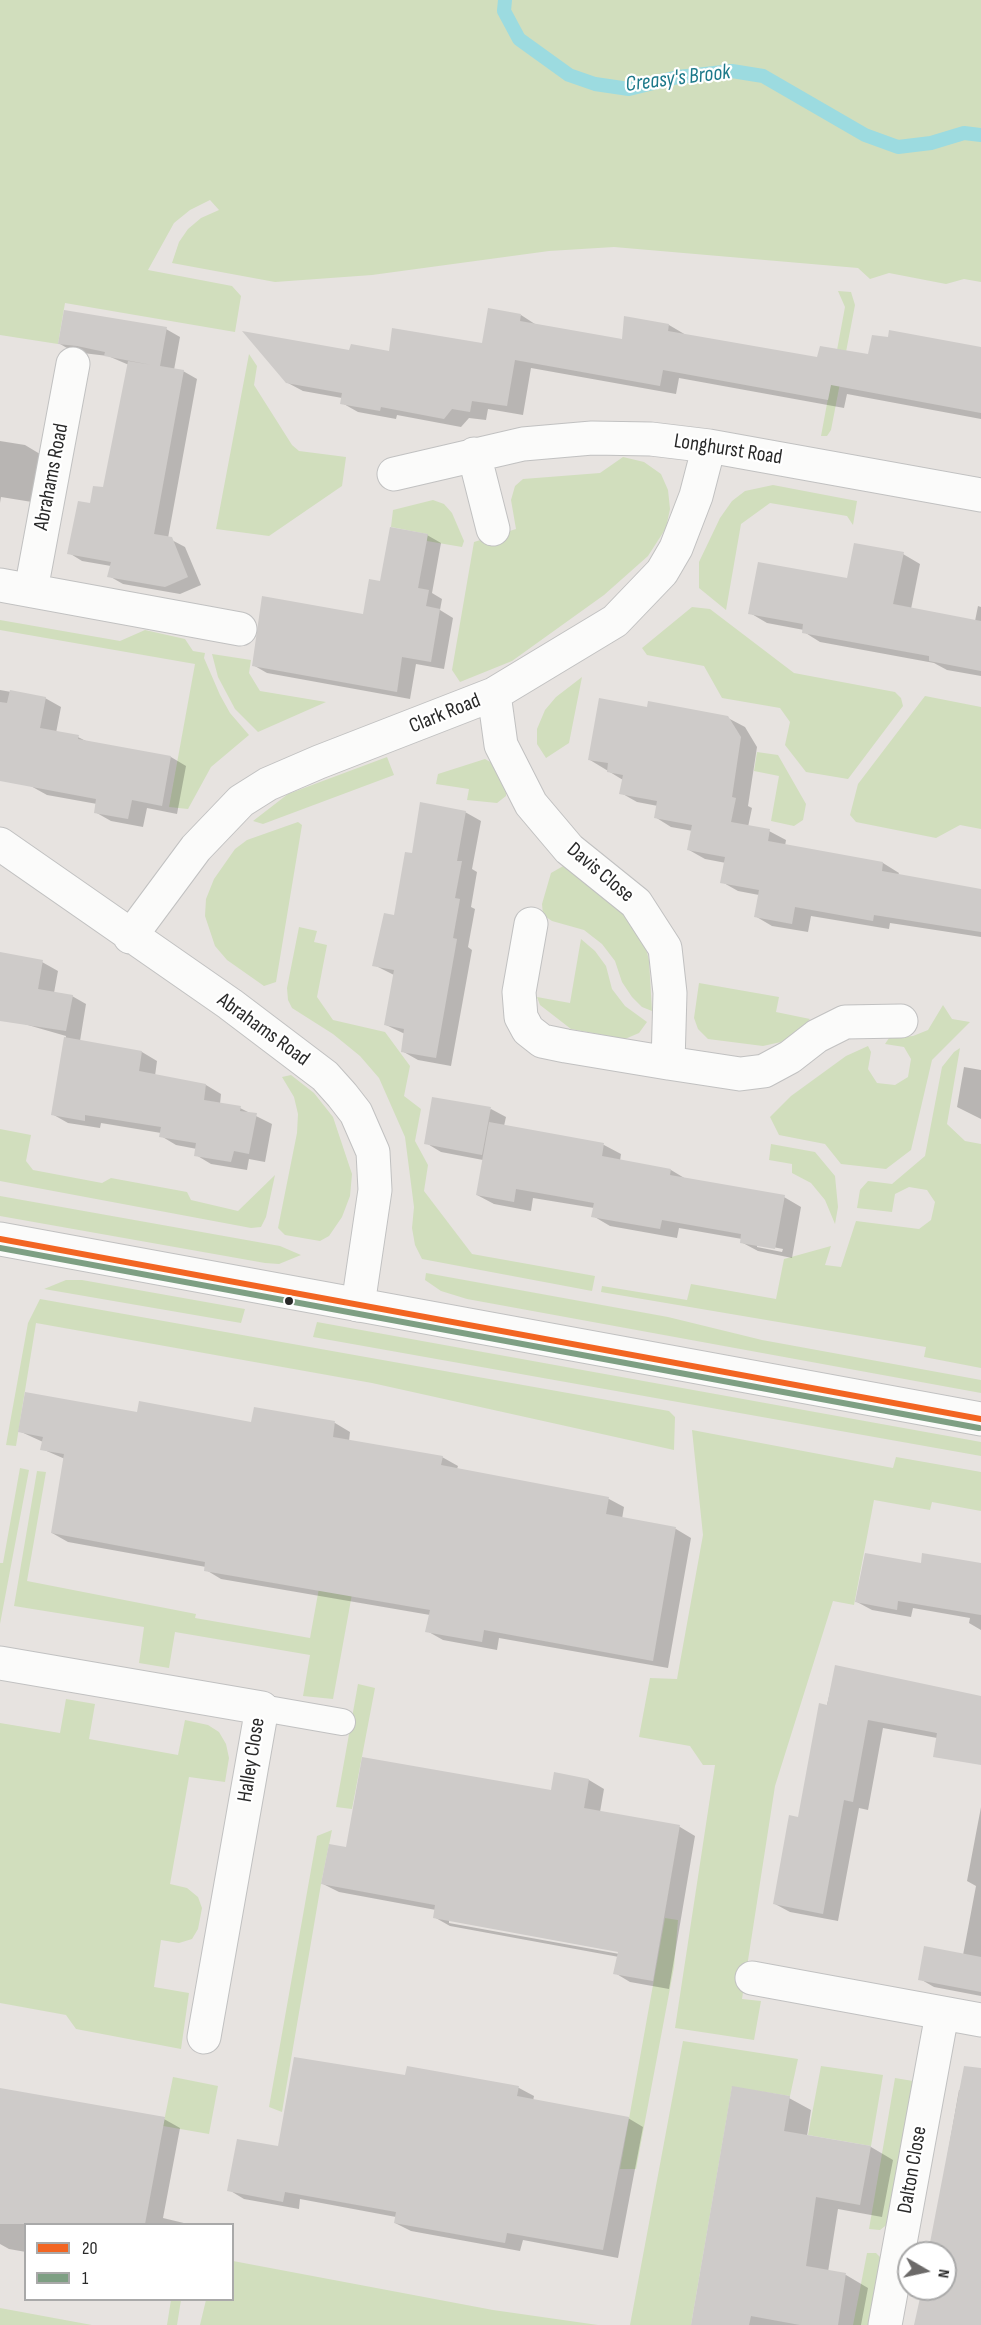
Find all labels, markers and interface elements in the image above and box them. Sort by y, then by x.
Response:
water label: Creasy's Brook [624,59,732,99]
street label: Abrahams Road [29,422,75,532]
street label: Longhurst Road [672,429,784,471]
street label: Clark Road [406,688,484,740]
street label: Davis Close [561,838,639,908]
street label: Abrahams Road [212,988,314,1072]
unlabelled marker [283,1295,295,1307]
street label: Halley Close [233,1716,271,1804]
street label: Dalton Close [893,2124,933,2216]
legend [24,2223,234,2301]
text: 20 [82,2238,97,2259]
north arrow [897,2241,957,2301]
text: 1 [82,2268,88,2289]
text: N [933,2268,953,2279]

